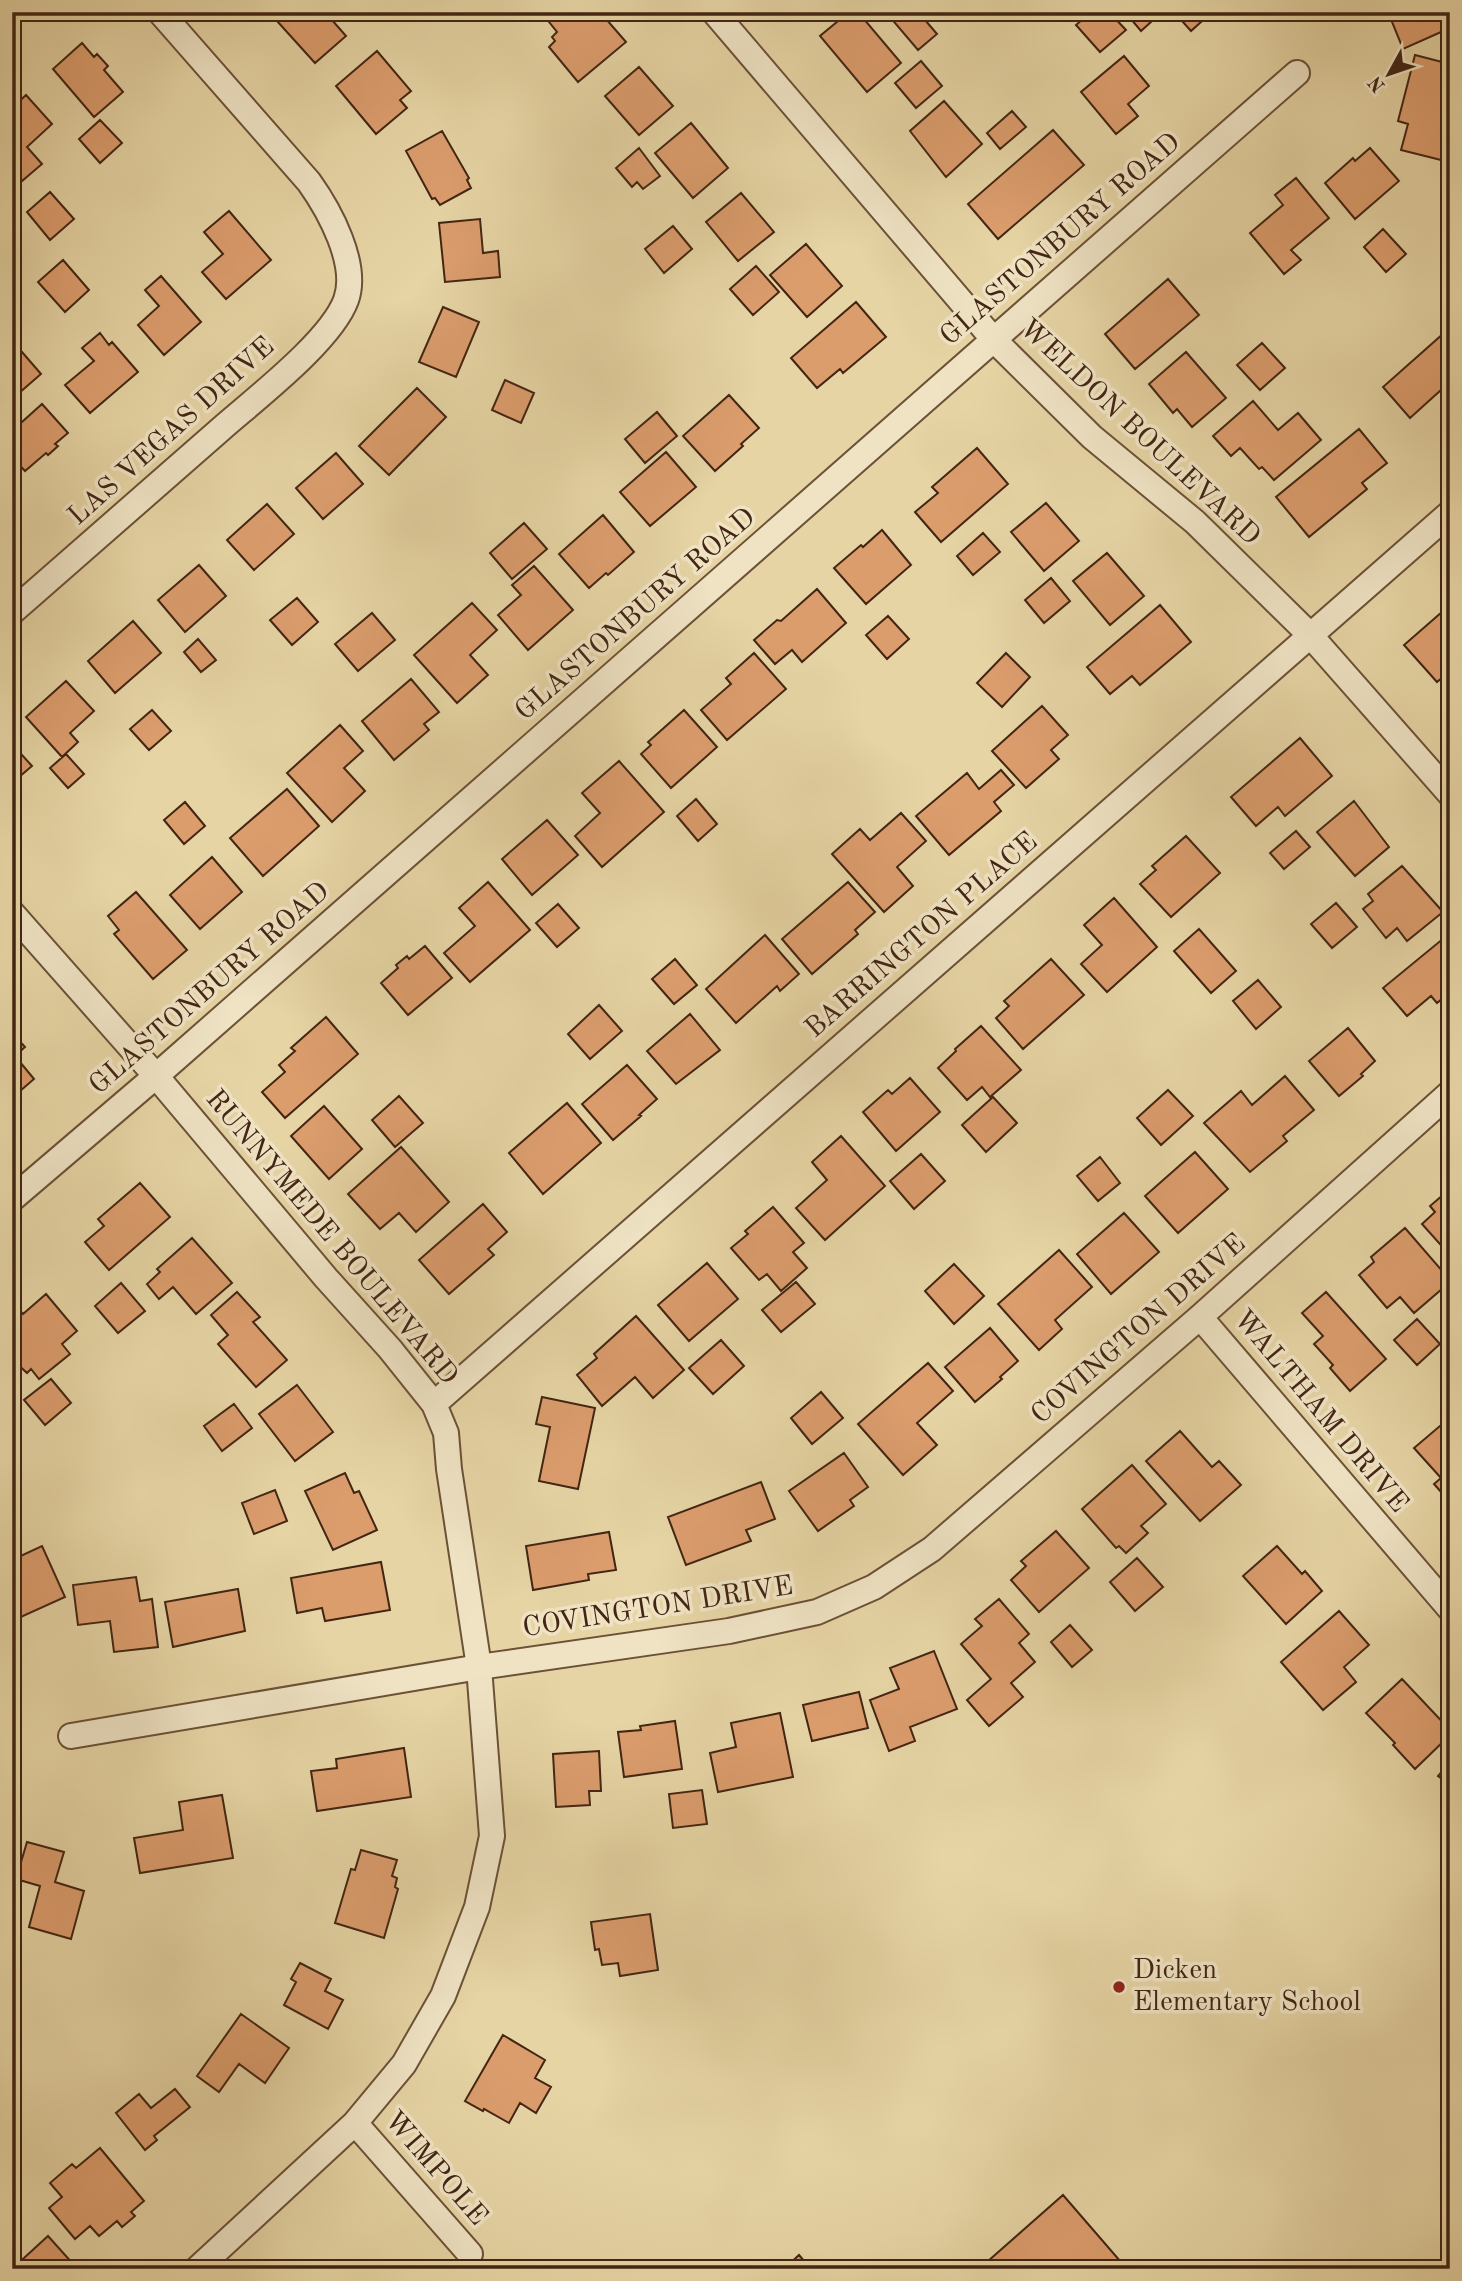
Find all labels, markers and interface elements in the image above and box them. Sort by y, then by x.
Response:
north arrow [1354,38,1424,108]
text: N [1366,71,1390,95]
street label: GLASTONBURY ROAD [936,129,1186,351]
street label: WELDON BOULEVARD [1013,314,1265,552]
street label: LAS VEGAS DRIVE [64,333,280,531]
street label: GLASTONBURY ROAD [511,504,761,726]
street label: BARRINGTON PLACE [801,828,1043,1044]
street label: GLASTONBURY ROAD [85,878,335,1100]
street label: RUNNYMEDE BOULEVARD [200,1085,462,1391]
street label: COVINGTON DRIVE [1027,1230,1251,1430]
street label: WALTHAM DRIVE [1227,1305,1413,1519]
street label: COVINGTON DRIVE [521,1573,795,1643]
place label: Dicken Elementary School [1133,1957,1361,2017]
marker: Dicken Elementary School [1111,1979,1127,1995]
street label: WIMPOLE [378,2107,492,2231]

